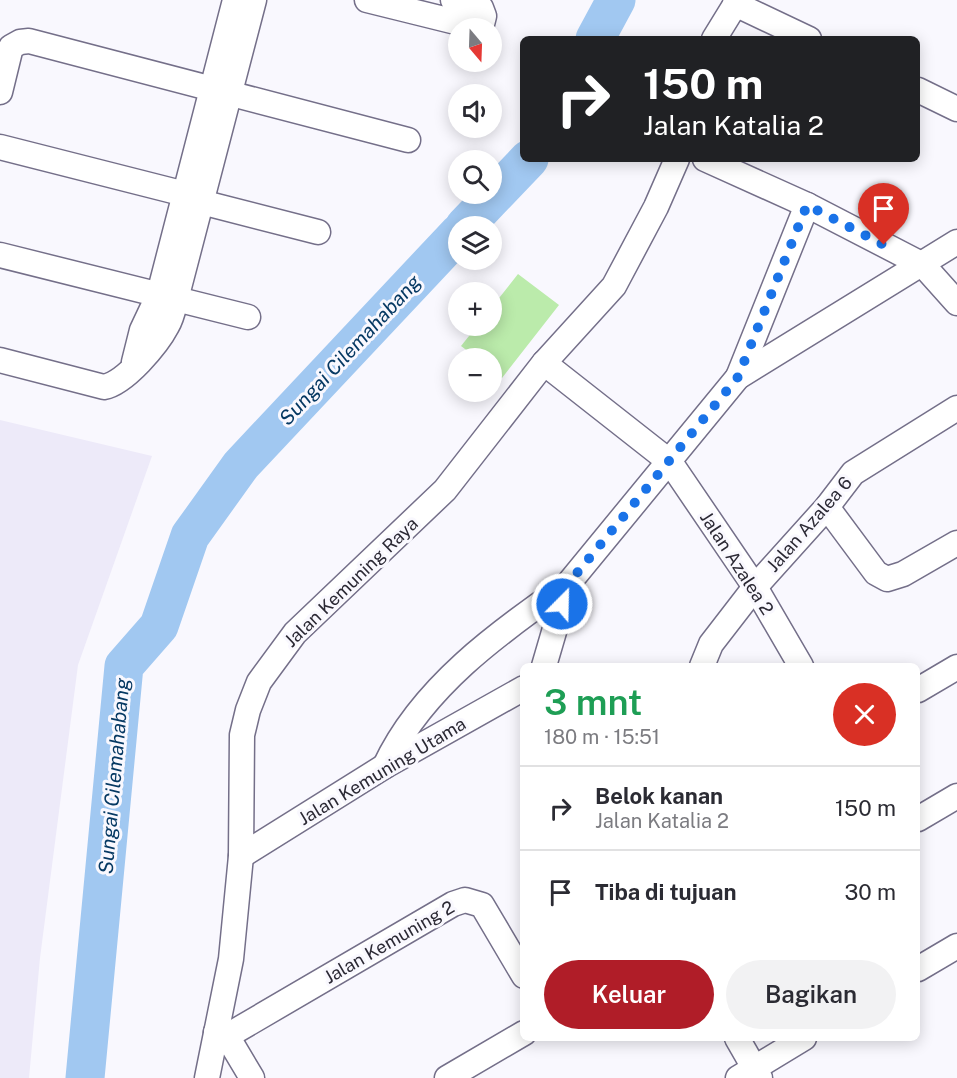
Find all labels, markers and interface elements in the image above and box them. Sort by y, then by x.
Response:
north arrow [448,18,502,72]
map controls [448,18,502,402]
text: 150 m [643,59,763,108]
icon: right [544,60,622,138]
button: sound [448,84,502,138]
text: Jalan Katalia 2 [643,109,824,141]
button: search [448,150,502,204]
pin [858,183,909,245]
icon: arrive [867,192,900,225]
button: layers [448,216,502,270]
water label: Sungai Cilemahabang [274,270,426,430]
button: + [448,282,502,336]
button: − [448,348,502,402]
street label: Jalan Azalea 6 [762,472,856,576]
street label: Jalan Azalea 2 [696,508,778,618]
street label: Jalan Kemuning Raya [280,513,422,651]
position arrow [530,572,594,636]
water label: Sungai Cilemahabang [93,677,135,875]
text: 3 mnt [544,681,642,723]
button: close [833,683,896,746]
street label: Jalan Kemuning Utama [295,713,469,829]
text: 180 m · 15:51 [544,725,660,749]
text: Belok kanan [595,783,723,809]
icon: right [544,792,577,825]
text: 150 m [835,795,896,821]
text: Jalan Katalia 2 [595,809,729,833]
icon: arrive [544,876,577,909]
text: Tiba di tujuan [595,879,736,905]
text: 30 m [844,879,896,905]
street label: Jalan Kemuning 2 [320,896,458,988]
button: Keluar [544,960,714,1029]
button: Bagikan [726,960,896,1029]

